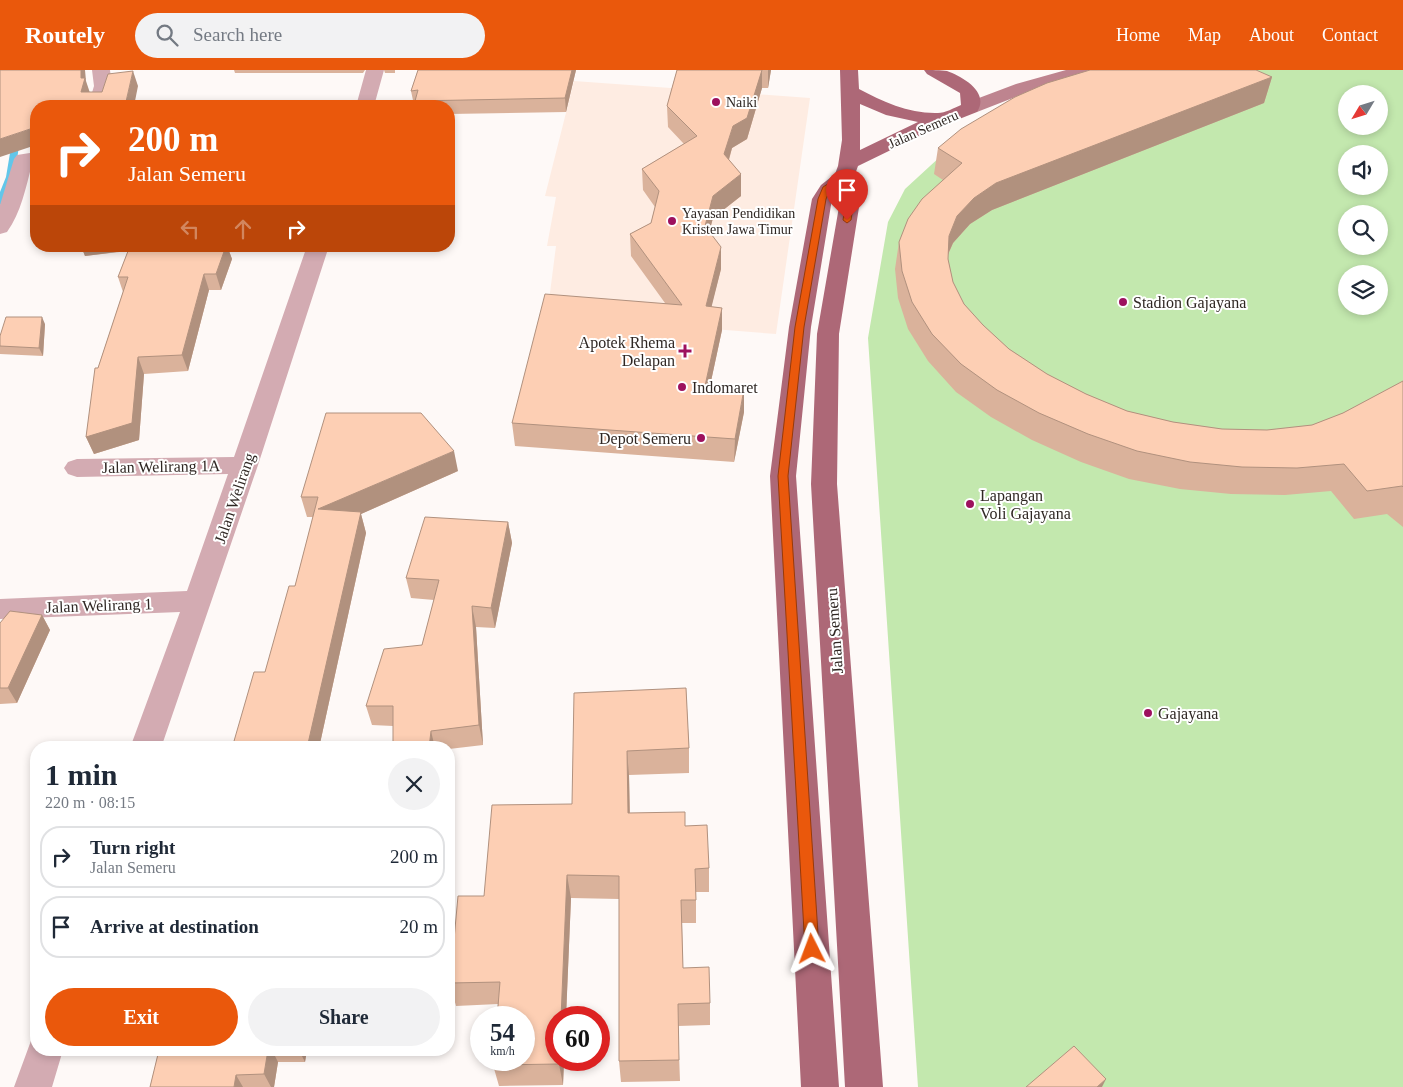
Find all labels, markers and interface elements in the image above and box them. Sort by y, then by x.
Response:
search box [135,13,485,58]
icon: search [153,21,181,49]
text: Routely [25,22,105,48]
text: Search here [193,24,282,45]
text: Home [1116,25,1160,45]
text: Map [1188,25,1221,45]
text: About [1249,25,1294,45]
text: Contact [1322,25,1378,45]
north arrow [1338,85,1388,135]
map controls [1338,85,1388,315]
place label: Naiki [726,95,757,110]
marker: Naiki [710,96,722,108]
street label: Jalan Semeru [886,107,961,152]
icon: right [45,120,110,185]
text: 200 m [128,120,218,159]
button: sound [1338,145,1388,195]
text: Jalan Semeru [128,161,246,186]
pin [826,169,868,220]
icon: arrive [833,176,861,204]
button: search [1338,205,1388,255]
place label: Yayasan Pendidikan Kristen Jawa Timur [682,206,795,237]
icon: left [176,215,204,243]
icon: ahead [229,215,257,243]
icon: right [282,215,310,243]
marker: Yayasan Pendidikan Kristen Jawa Timur [666,215,678,227]
button: layers [1338,265,1388,315]
place label: Stadion Gajayana [1133,294,1246,312]
marker: Stadion Gajayana [1117,296,1129,308]
place label: Apotek Rhema Delapan [579,334,675,370]
marker: Apotek Rhema Delapan [679,345,691,357]
place label: Indomaret [692,379,758,396]
marker: Indomaret [676,381,688,393]
place label: Depot Semeru [599,430,691,448]
marker: Depot Semeru [695,432,707,444]
street label: Jalan Welirang [211,451,259,546]
street label: Jalan Welirang 1A [102,457,221,477]
place label: Lapangan Voli Gajayana [980,487,1071,523]
marker: Lapangan Voli Gajayana [964,498,976,510]
street label: Jalan Semeru [823,588,846,674]
street label: Jalan Welirang 1 [45,595,153,617]
place label: Gajayana [1158,705,1218,723]
marker: Gajayana [1142,707,1154,719]
text: 1 min [45,758,118,791]
button: close [388,758,440,810]
text: 220 m · 08:15 [45,794,135,811]
text: Turn right [90,837,175,858]
icon: right [47,843,75,871]
text: 200 m [390,846,438,867]
text: Jalan Semeru [90,859,176,876]
icon: arrive [47,913,75,941]
text: Arrive at destination [90,916,259,937]
text: 20 m [399,916,438,937]
position arrow [785,922,837,974]
button: Exit [45,988,238,1046]
button: Share [248,988,440,1046]
speed limit sign: 60 [545,1006,610,1071]
text: 54 [490,1019,515,1046]
text: km/h [490,1044,515,1058]

